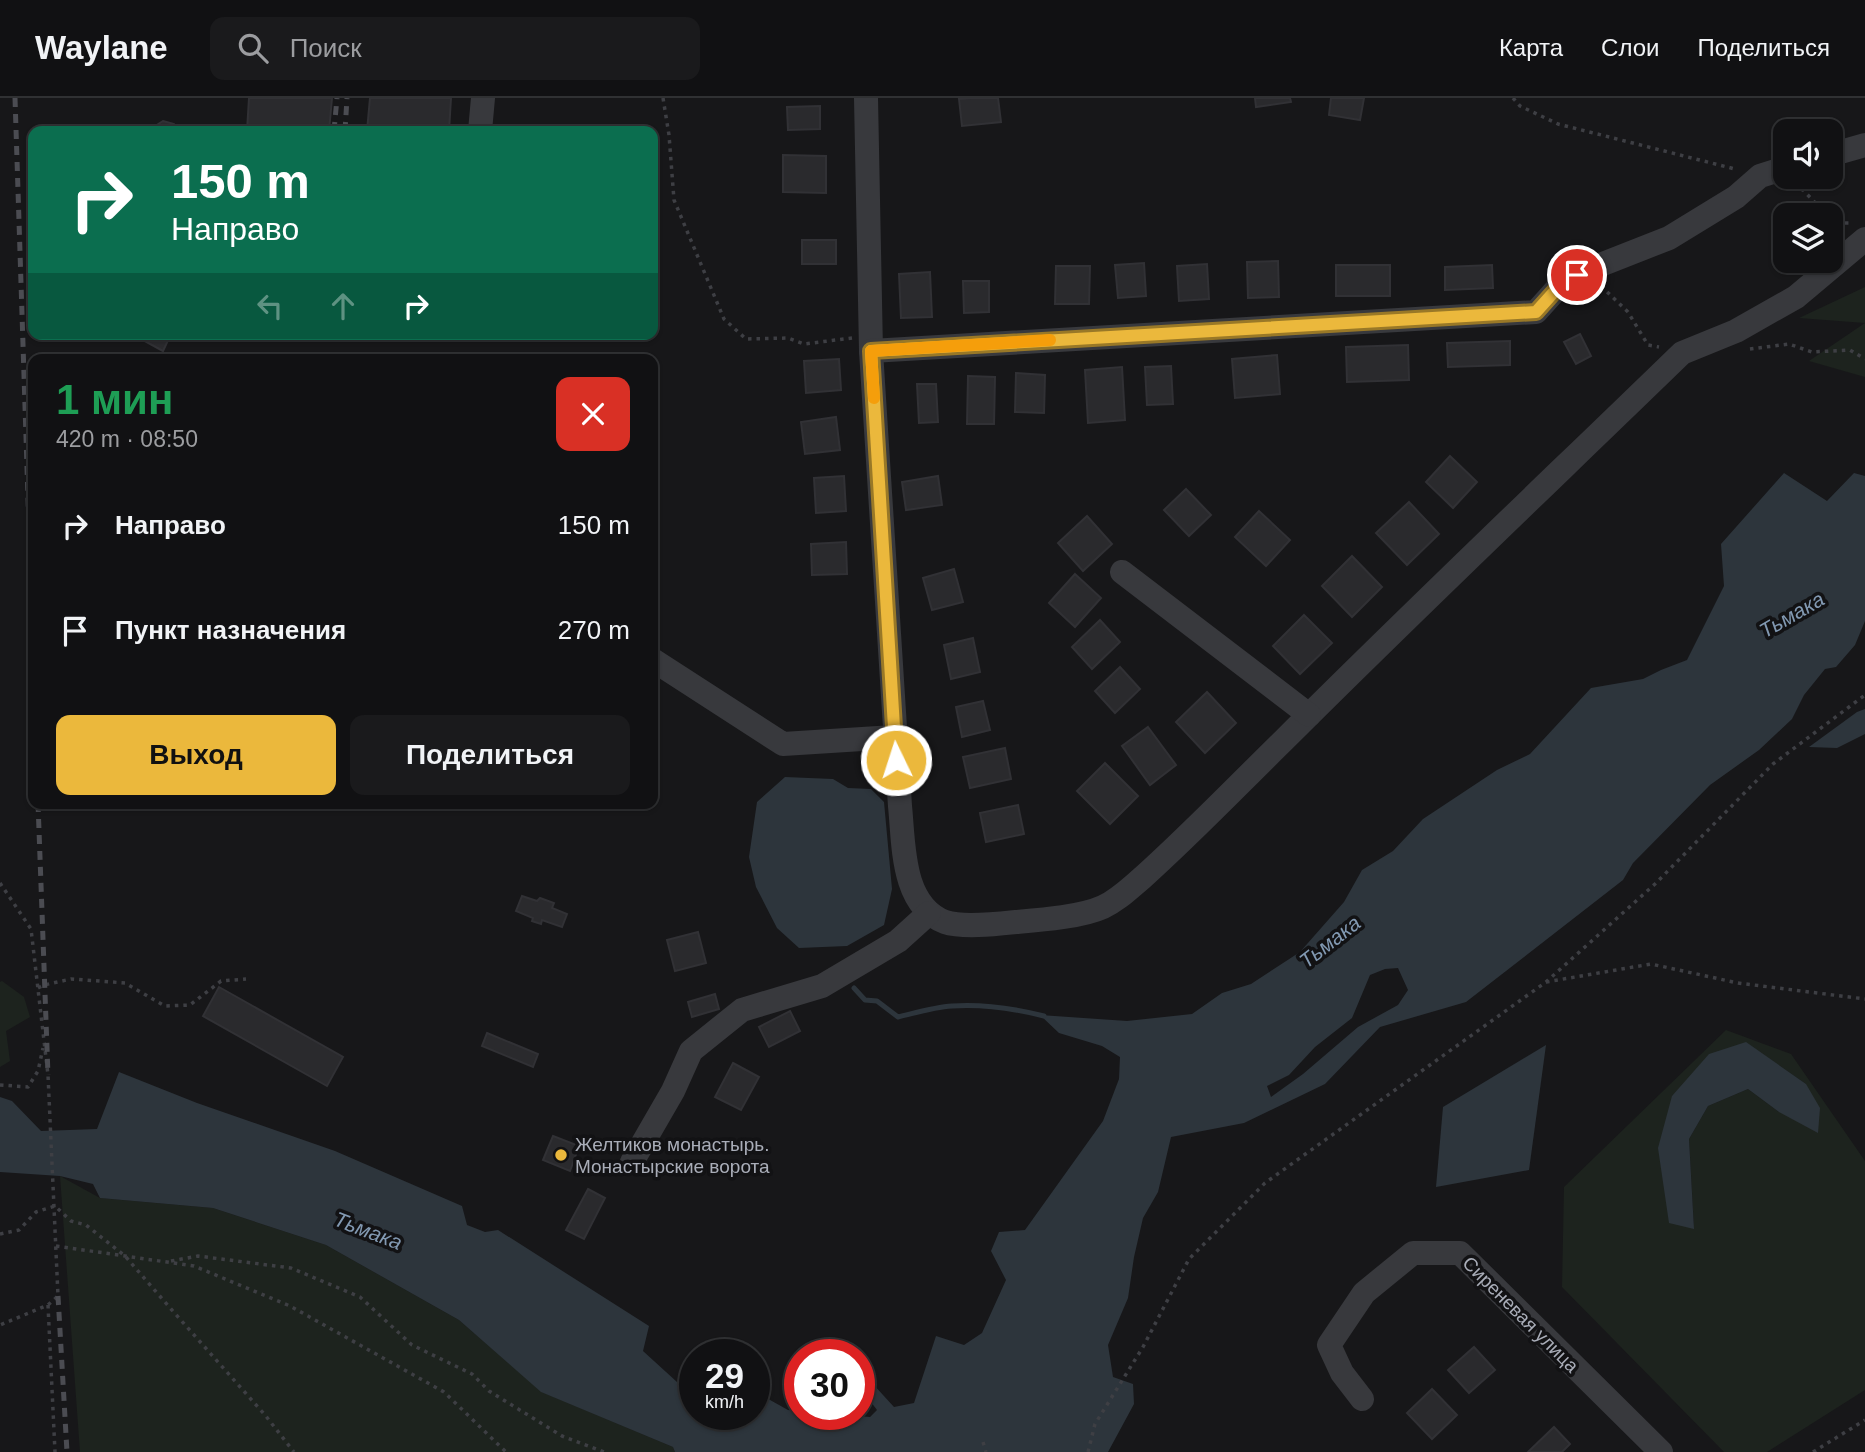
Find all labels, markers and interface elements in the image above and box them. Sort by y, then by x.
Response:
search box [210,17,700,80]
text: Waylane [35,29,168,66]
icon: search [234,29,272,67]
text: Поиск [290,33,362,63]
text: Карта [1499,34,1563,61]
text: Слои [1601,34,1659,61]
text: Поделиться [1697,34,1830,61]
map controls [1773,119,1843,273]
button: sound [1773,119,1843,189]
icon: right [56,154,147,245]
text: 150 m [171,154,310,208]
button: layers [1773,203,1843,273]
text: Направо [171,211,299,247]
pin [1547,245,1607,305]
icon: arrive [1558,256,1596,294]
icon: left [251,287,289,325]
icon: ahead [324,287,362,325]
icon: right [397,287,435,325]
text: 1 мин [56,376,173,423]
button: close [556,377,630,451]
text: 420 m · 08:50 [56,426,198,452]
icon: right [56,507,94,545]
text: Направо [115,510,226,540]
text: 150 m [558,510,630,540]
water label: Тьмака [1755,587,1828,642]
icon: arrive [56,612,94,650]
text: Пункт назначения [115,615,346,645]
text: 270 m [558,615,630,645]
button: Выход [56,715,336,795]
button: Поделиться [350,715,630,795]
position arrow [859,723,933,797]
water label: Тьмака [1295,911,1365,972]
place label: Желтиков монастырь. Монастырские ворота [575,1134,770,1177]
marker: Желтиков монастырь. Монастырские ворота [553,1147,569,1163]
water label: Тьмака [331,1207,405,1254]
street label: Сиреневая улица [1458,1252,1583,1377]
speed limit sign: 30 [784,1339,875,1430]
text: 29 [705,1356,744,1395]
text: km/h [705,1392,744,1412]

